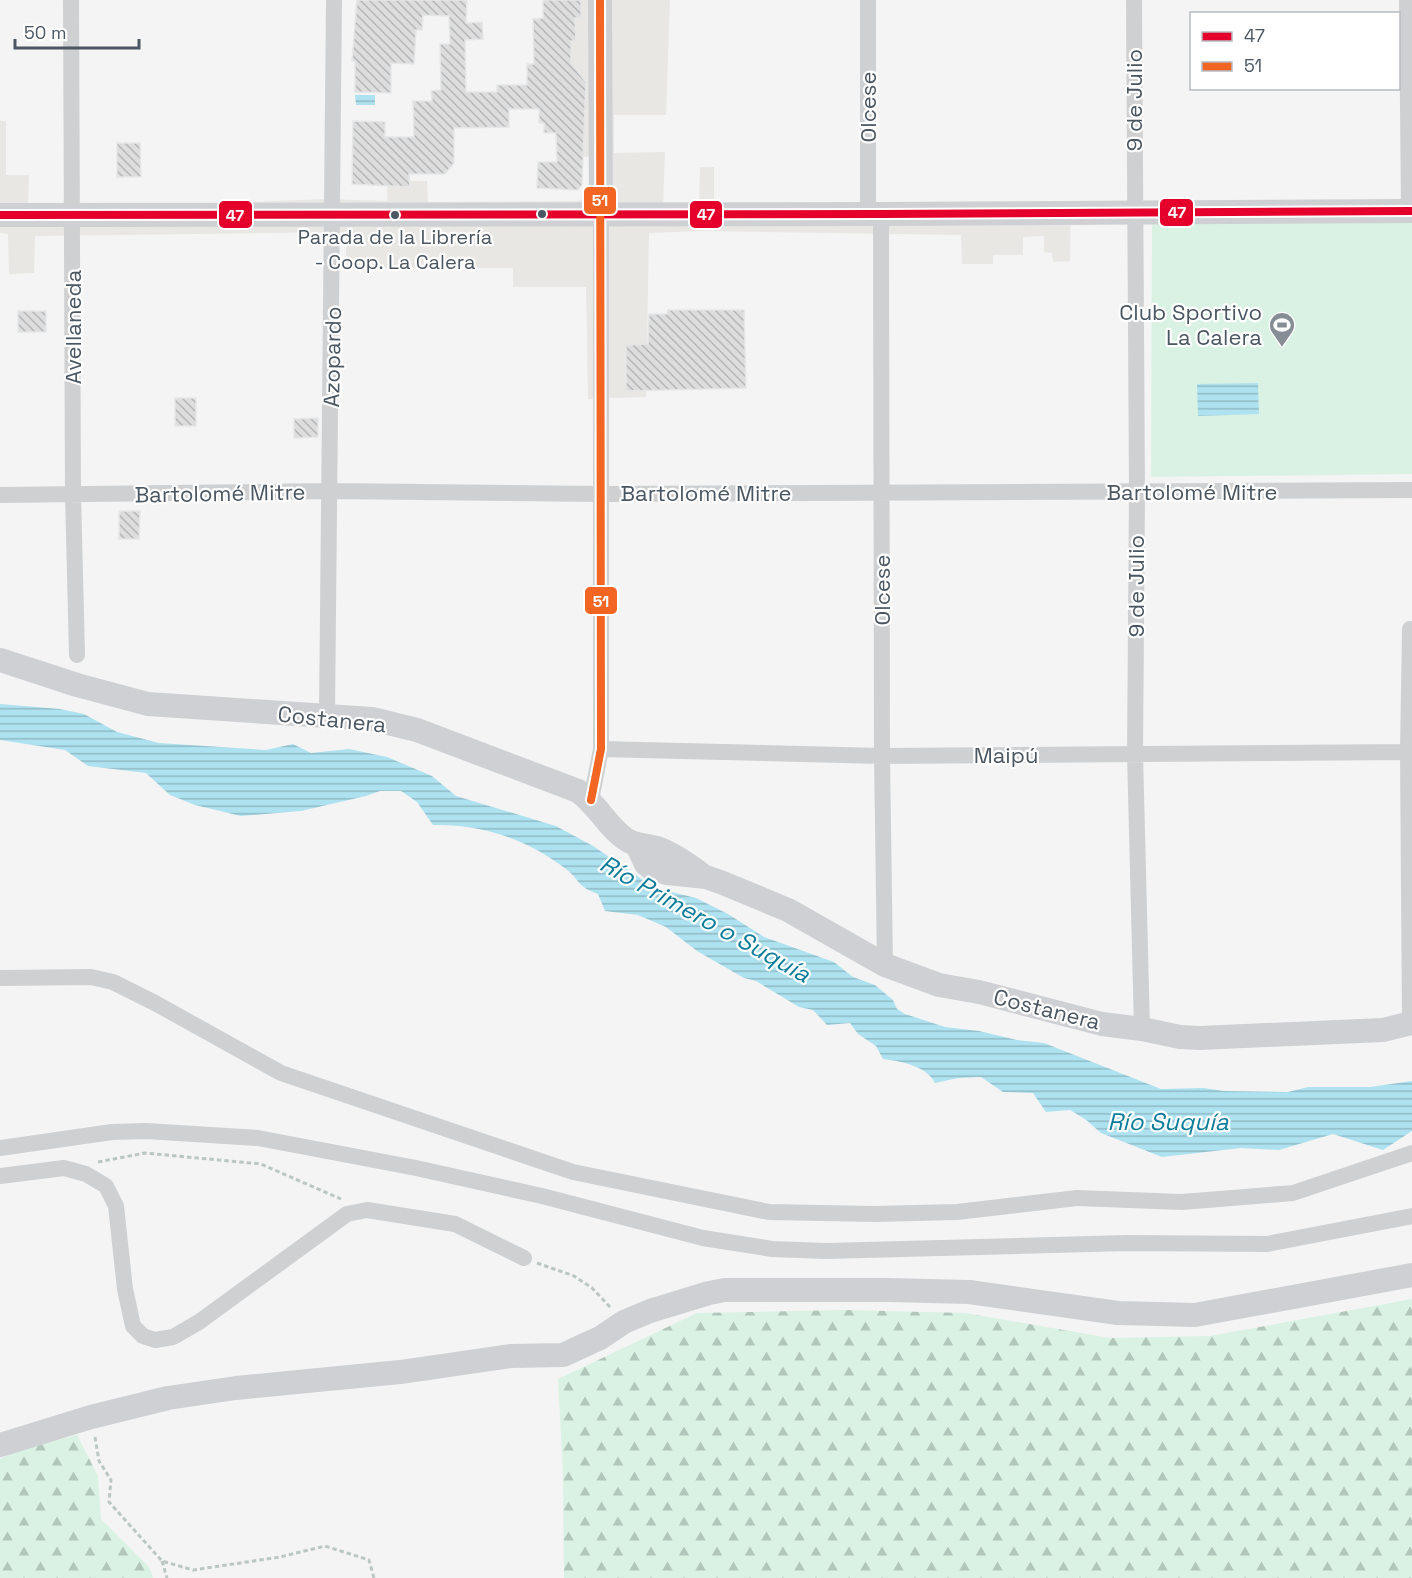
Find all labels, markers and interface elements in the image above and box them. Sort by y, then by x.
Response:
scale bar [15,12,140,50]
legend [1190,12,1400,90]
text: 50 m [24,21,66,44]
text: 47 [1244,24,1265,47]
street label: 9 de Julio [1120,49,1148,151]
text: 51 [1244,54,1262,77]
street label: Olcese [854,72,882,142]
line badge: 51 [583,186,617,215]
text: 51 [592,190,608,211]
line badge: 47 [1159,198,1194,227]
line badge: 47 [218,200,253,229]
line badge: 47 [689,200,723,229]
text: 47 [1168,202,1186,223]
text: 47 [697,204,715,225]
text: 47 [226,205,244,226]
unlabelled marker [536,208,548,220]
marker: Parada de la Librería - Coop. La Calera [389,209,401,221]
place label: Parada de la Librería - Coop. La Calera [298,224,492,275]
street label: Avellaneda [59,269,87,384]
place label: Club Sportivo La Calera [1119,298,1262,351]
street label: Azopardo [317,306,347,408]
sports icon: Club Sportivo La Calera [1267,310,1297,348]
street label: Bartolomé Mitre [134,478,306,508]
street label: Bartolomé Mitre [1107,478,1277,506]
street label: Bartolomé Mitre [621,479,791,507]
street label: 9 de Julio [1122,535,1150,637]
street label: Olcese [868,555,896,625]
line badge: 51 [584,586,618,615]
text: 51 [593,591,609,612]
street label: Costanera [276,699,388,739]
street label: Maipú [974,741,1038,769]
water label: Río Primero o Suquía [595,848,816,989]
street label: Costanera [991,982,1104,1036]
water label: Río Suquía [1107,1106,1229,1137]

